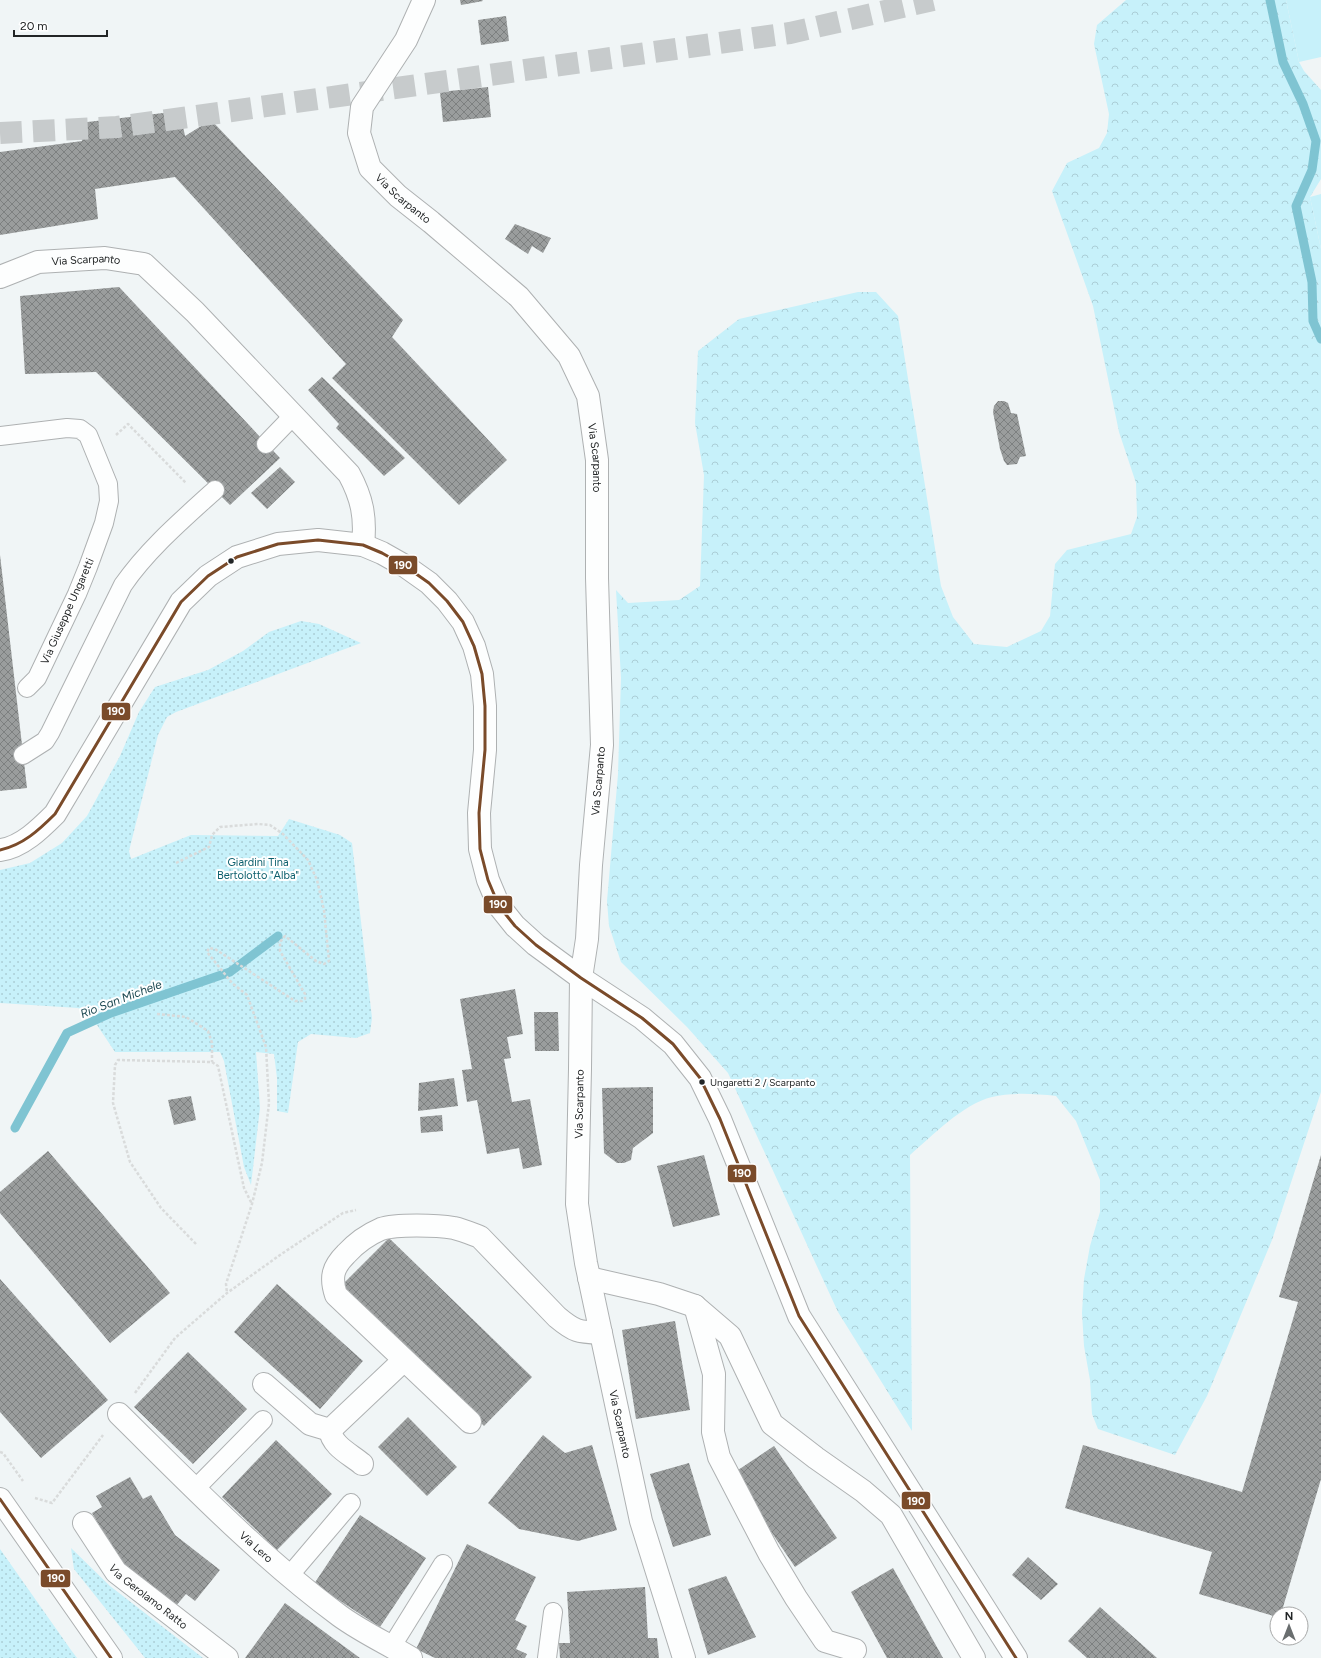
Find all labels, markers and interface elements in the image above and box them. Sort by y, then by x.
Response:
scale bar [14,12,107,38]
text: 20 m [20,19,48,33]
street label: Via Scarpanto [372,171,433,226]
street label: Via Scarpanto [51,252,121,268]
street label: Via Scarpanto [585,422,603,492]
line badge: 190 [388,555,418,575]
street label: Via Giuseppe Ungaretti [38,556,97,666]
unlabelled marker [226,556,236,566]
text: 190 [394,559,412,572]
line badge: 190 [101,702,131,721]
text: 190 [107,705,125,718]
street label: Via Scarpanto [589,746,608,816]
park label: Giardini Tina Bertolotto "Alba" [217,856,299,882]
line badge: 190 [483,895,513,914]
text: 190 [489,898,507,911]
water label: Rio San Michele [78,977,164,1021]
street label: Via Scarpanto [572,1069,587,1139]
place label: Ungaretti 2 / Scarpanto [710,1076,816,1089]
marker: Ungaretti 2 / Scarpanto [697,1077,707,1087]
line badge: 190 [727,1164,757,1183]
text: 190 [733,1167,751,1180]
street label: Via Scarpanto [606,1389,633,1460]
line badge: 190 [901,1491,931,1510]
text: 190 [907,1495,925,1508]
street label: Via Lero [237,1529,275,1566]
street label: Via Gerolamo Ratto [106,1562,190,1632]
line badge: 190 [40,1569,71,1588]
text: 190 [47,1572,65,1585]
north arrow [1269,1606,1309,1646]
text: N [1285,1610,1293,1623]

